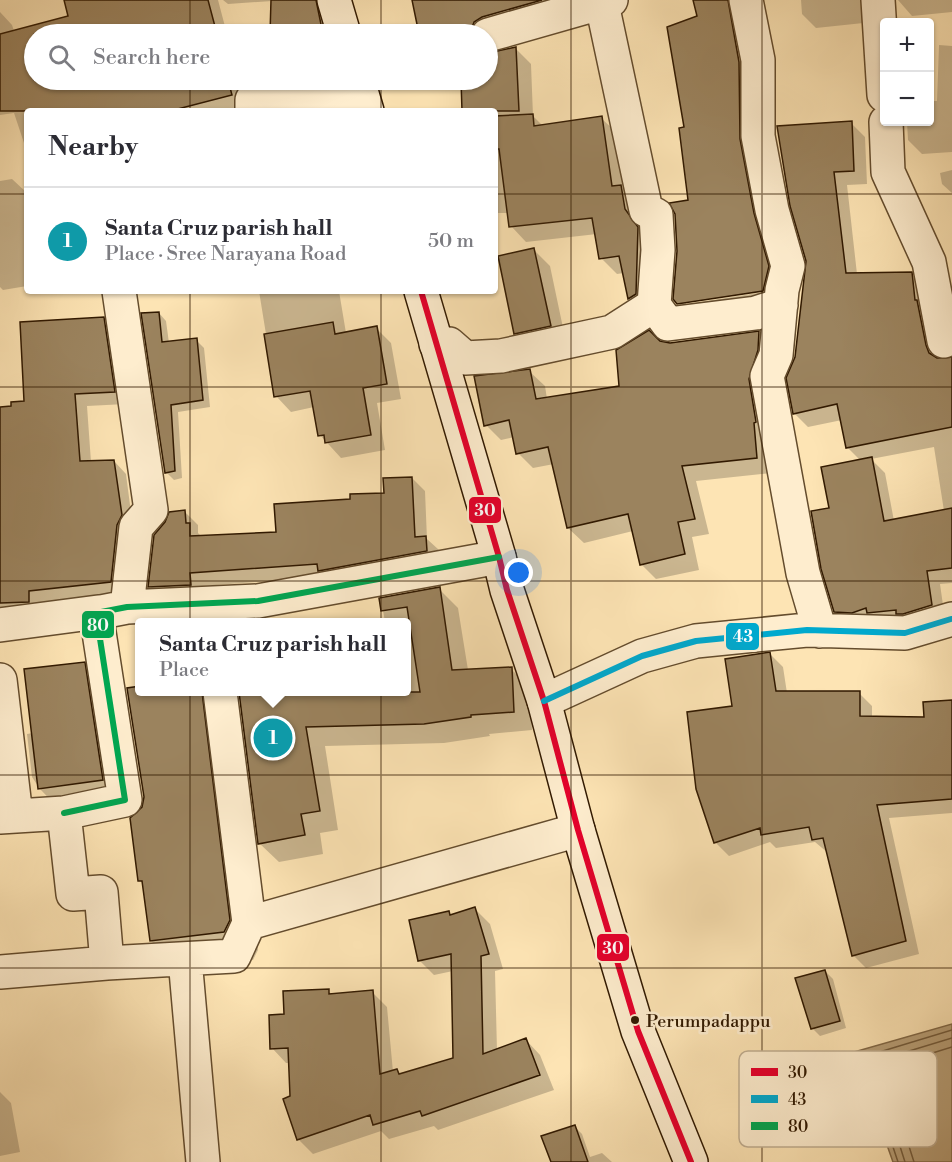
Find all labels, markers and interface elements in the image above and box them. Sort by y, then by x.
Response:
map controls [880,18,934,126]
button: + [880,18,934,72]
search box [24,24,498,90]
icon: search [45,41,78,74]
text: Search here [93,44,210,71]
button: − [880,72,934,126]
text: Nearby [48,131,138,163]
text: Santa Cruz parish hall [105,215,332,242]
text: 1 [63,229,72,254]
text: 50 m [428,229,474,254]
text: Place · Sree Narayana Road [105,242,346,267]
line badge: 30 [468,496,502,524]
text: 30 [474,501,496,521]
your location [504,558,533,587]
line badge: 80 [81,610,115,639]
text: 80 [87,616,109,636]
popup [135,618,411,696]
line badge: 43 [725,622,760,651]
text: 43 [733,627,754,647]
text: Santa Cruz parish hall [159,631,387,658]
text: Place [159,658,209,683]
pin: 1 [254,716,292,760]
line badge: 30 [596,933,630,962]
text: 30 [602,939,624,959]
place label: Perumpadappu [646,1010,771,1033]
marker: Perumpadappu [629,1014,641,1026]
legend [739,1051,937,1147]
text: 30 [788,1063,807,1083]
text: 43 [788,1090,807,1110]
text: 80 [788,1117,808,1137]

